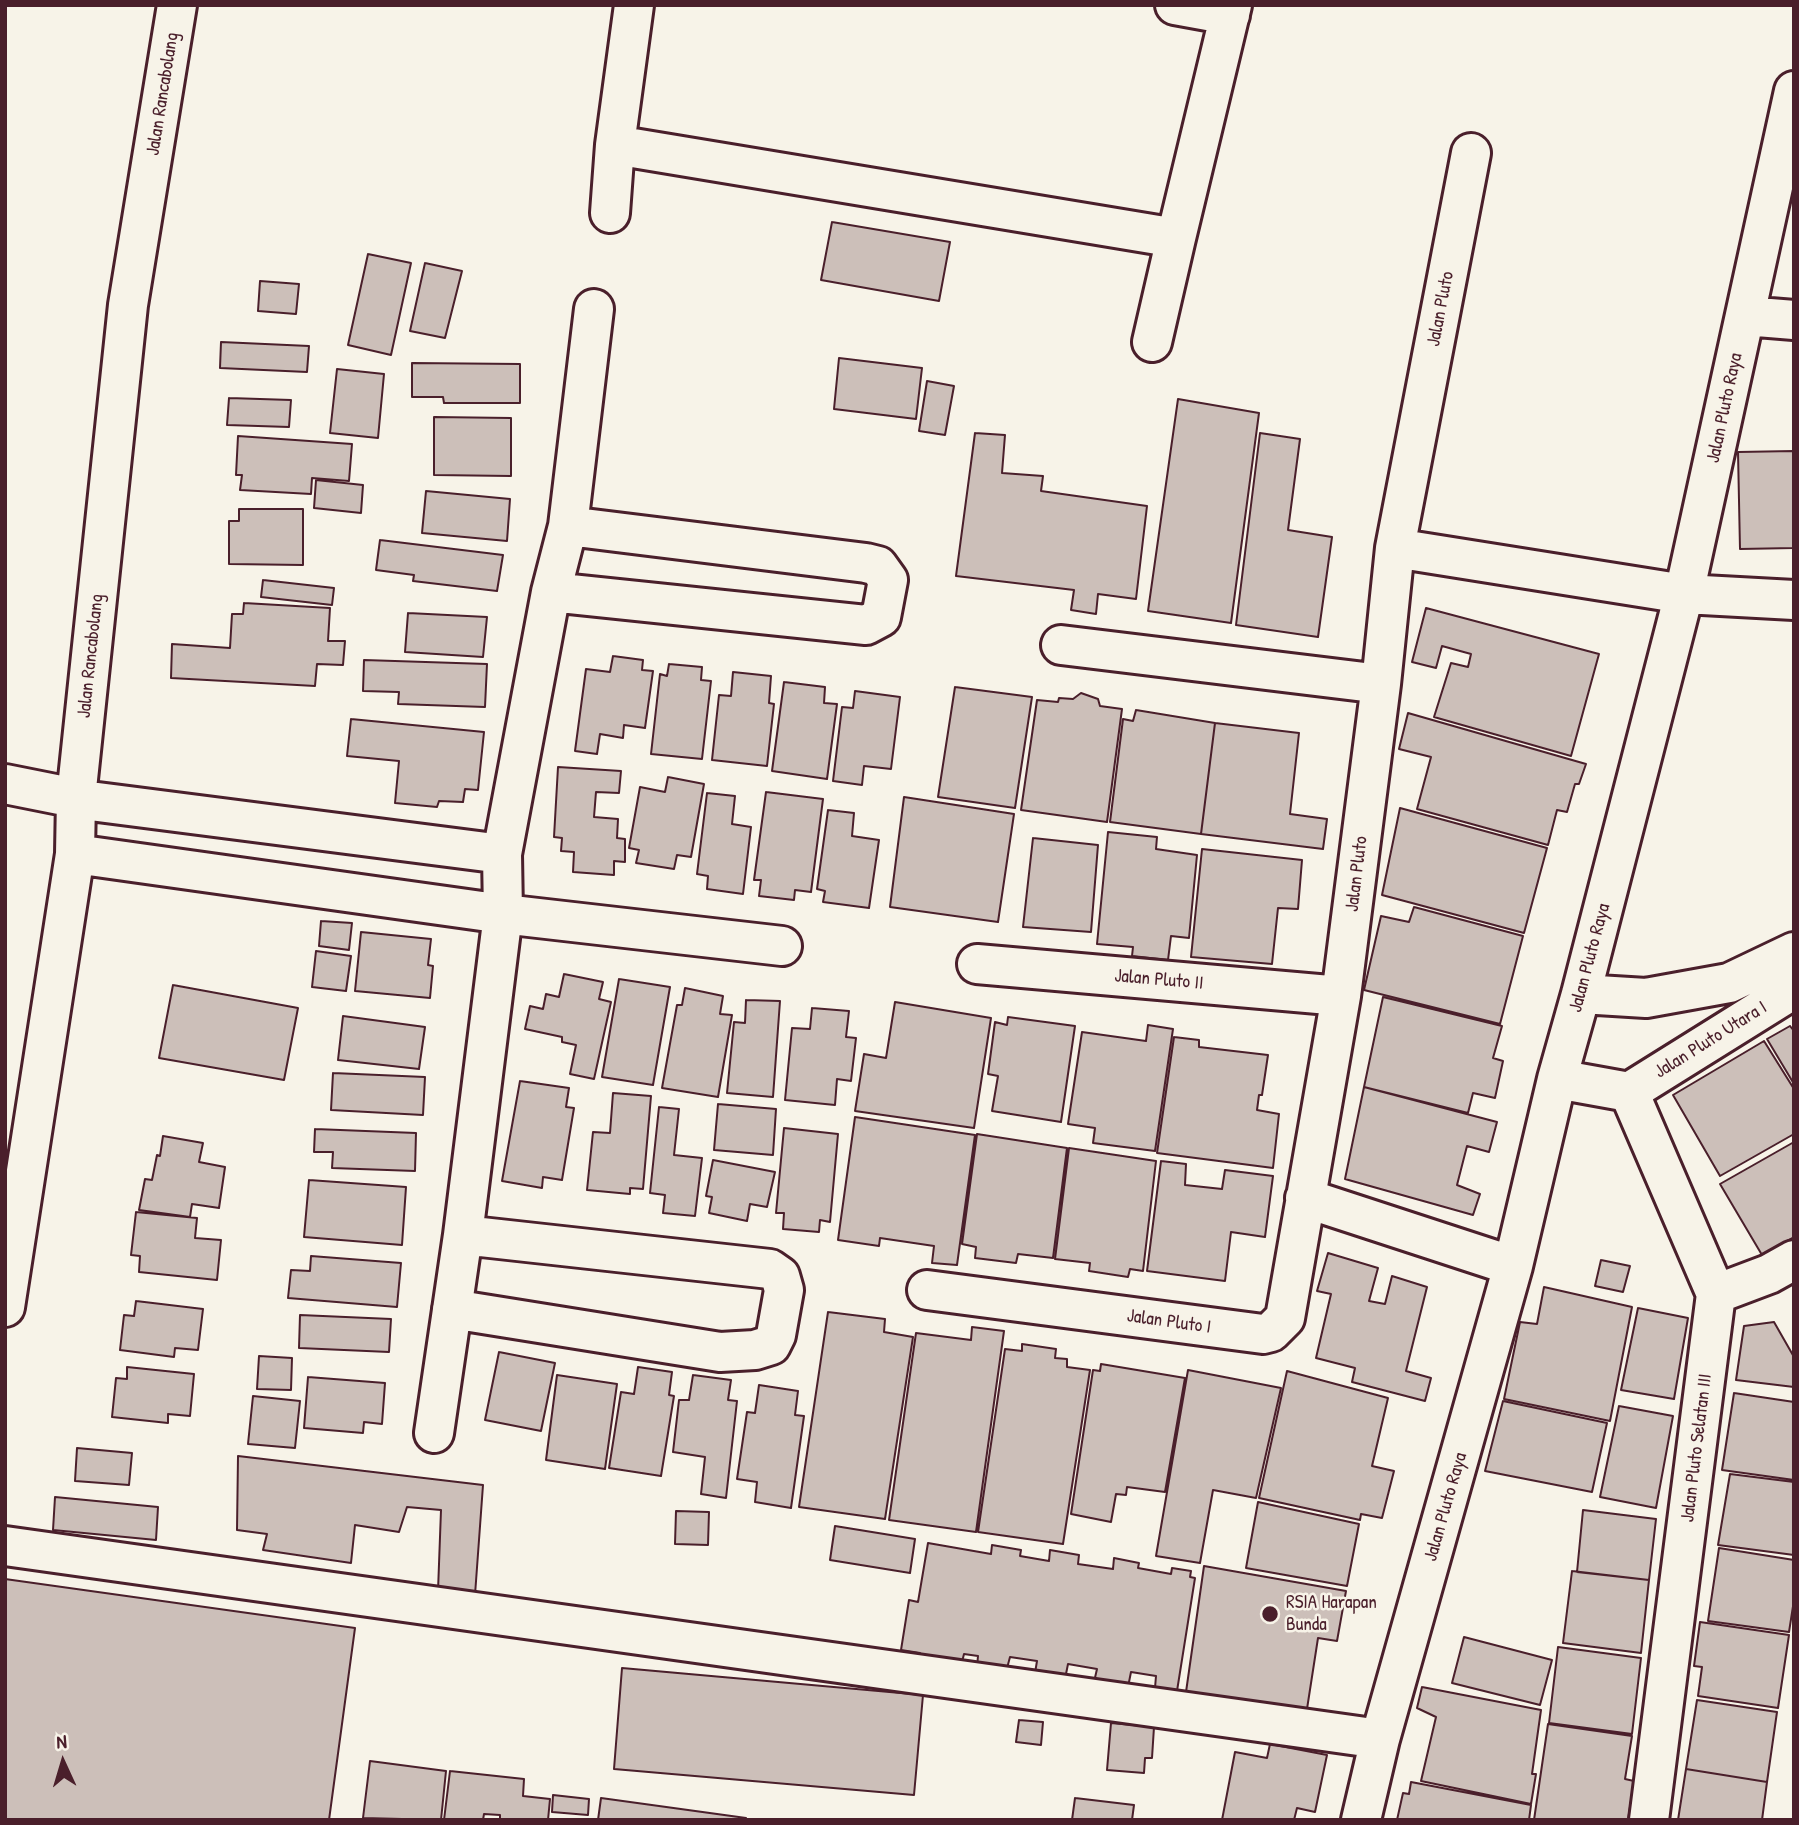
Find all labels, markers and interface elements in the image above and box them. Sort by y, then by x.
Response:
street label: Jalan Rancabolang [142,31,184,157]
street label: Jalan Pluto [1423,270,1459,348]
street label: Jalan Pluto Raya [1702,351,1748,465]
street label: Jalan Rancabolang [73,593,109,719]
street label: Jalan Pluto [1341,835,1373,913]
street label: Jalan Pluto Raya [1565,901,1615,1015]
street label: Jalan Pluto II [1114,965,1204,995]
street label: Jalan Pluto Utara I [1651,996,1771,1084]
street label: Jalan Pluto I [1125,1305,1213,1339]
street label: Jalan Pluto Selatan III [1677,1372,1717,1524]
street label: Jalan Pluto Raya [1420,1450,1472,1564]
place label: RSIA Harapan Bunda [1286,1592,1377,1636]
marker: RSIA Harapan Bunda [1260,1604,1280,1624]
north arrow [28,1727,98,1797]
text: N [56,1728,67,1754]

